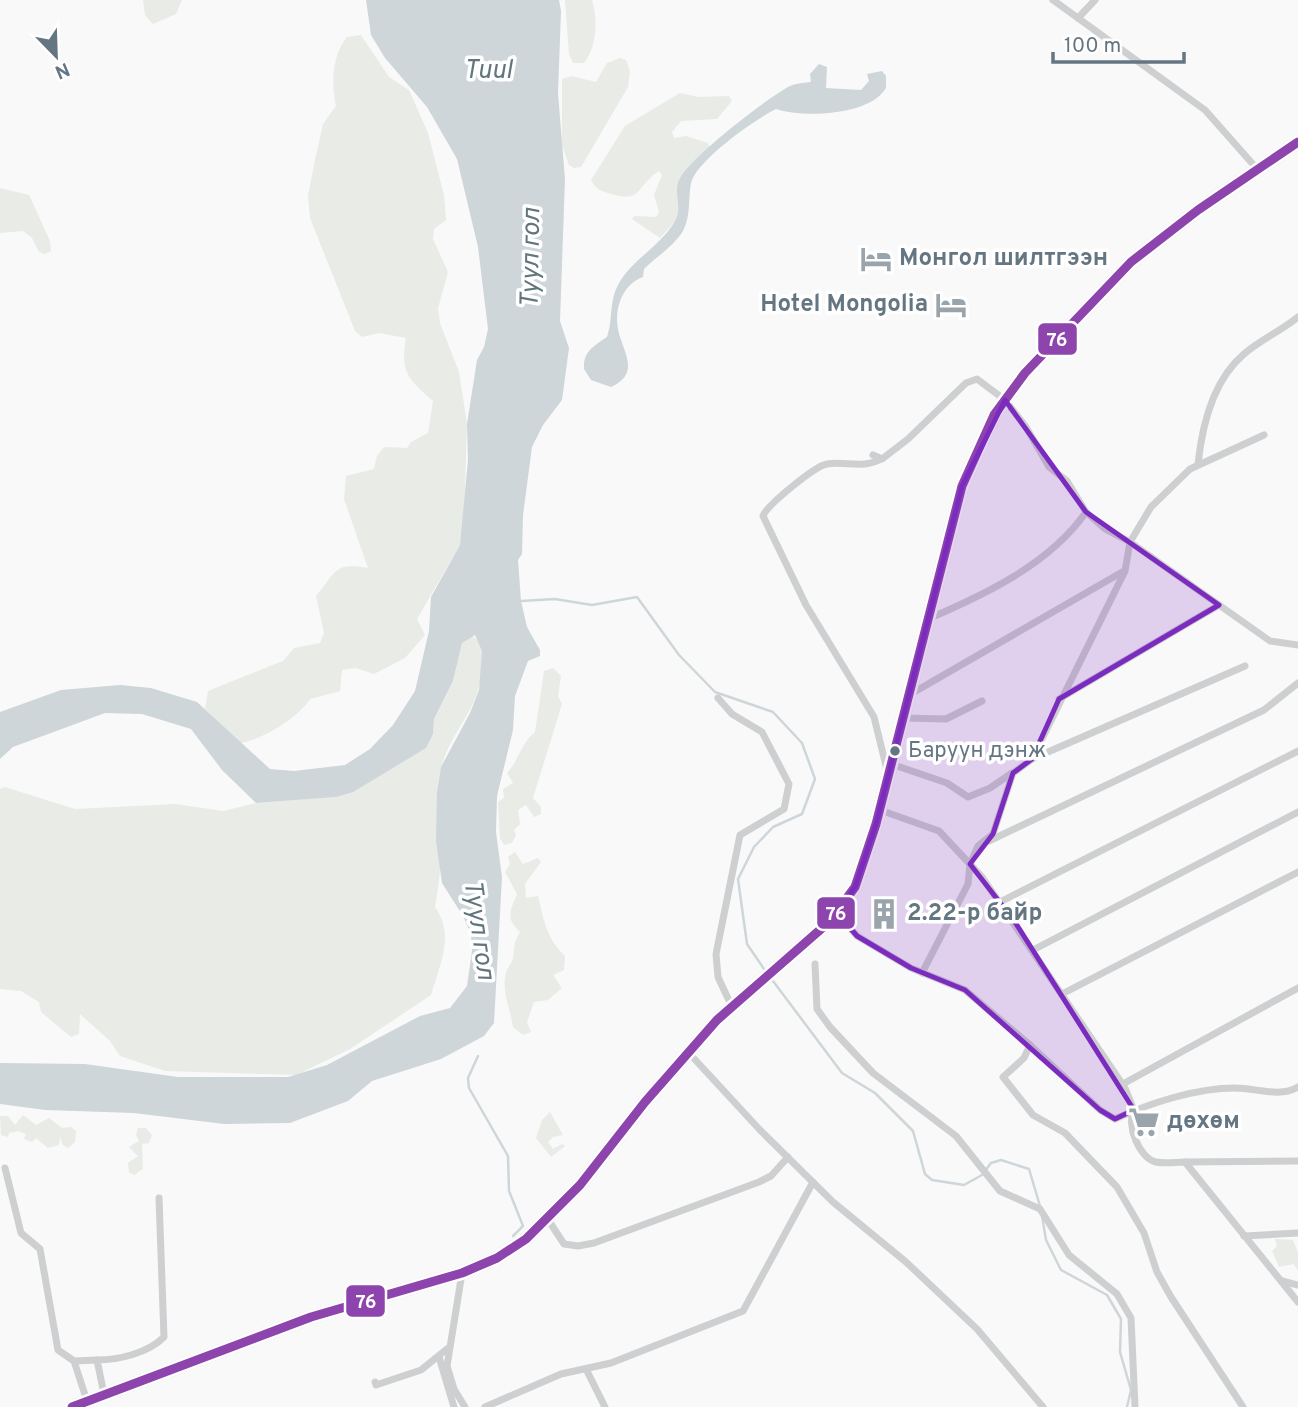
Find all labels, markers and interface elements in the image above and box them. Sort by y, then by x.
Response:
north arrow [21,21,91,91]
scale bar [1053,21,1184,65]
text: 100 m [1064,33,1121,60]
water label: Tuul [464,55,514,88]
text: N [51,56,73,84]
water label: Туул гол [515,207,549,308]
hotel icon: Монгол шилтгээн [859,242,893,276]
place label: Монгол шилтгээн [899,244,1108,274]
hotel icon: Hotel Mongolia [934,288,968,322]
place label: Hotel Mongolia [760,290,928,320]
line badge: 76 [1037,322,1078,356]
text: 76 [1047,329,1067,353]
place label: Баруун дэнж [908,738,1046,765]
marker: Баруун дэнж [888,744,902,758]
water label: Туул гол [455,878,501,983]
line badge: 76 [816,896,856,930]
building icon: 2.22-р байр [867,897,901,931]
place label: 2.22-р байр [907,899,1042,929]
text: 76 [826,903,846,927]
supermarket icon: дөхөм [1127,1105,1161,1139]
place label: дөхөм [1167,1107,1240,1137]
line badge: 76 [345,1284,386,1318]
text: 76 [356,1291,376,1315]

